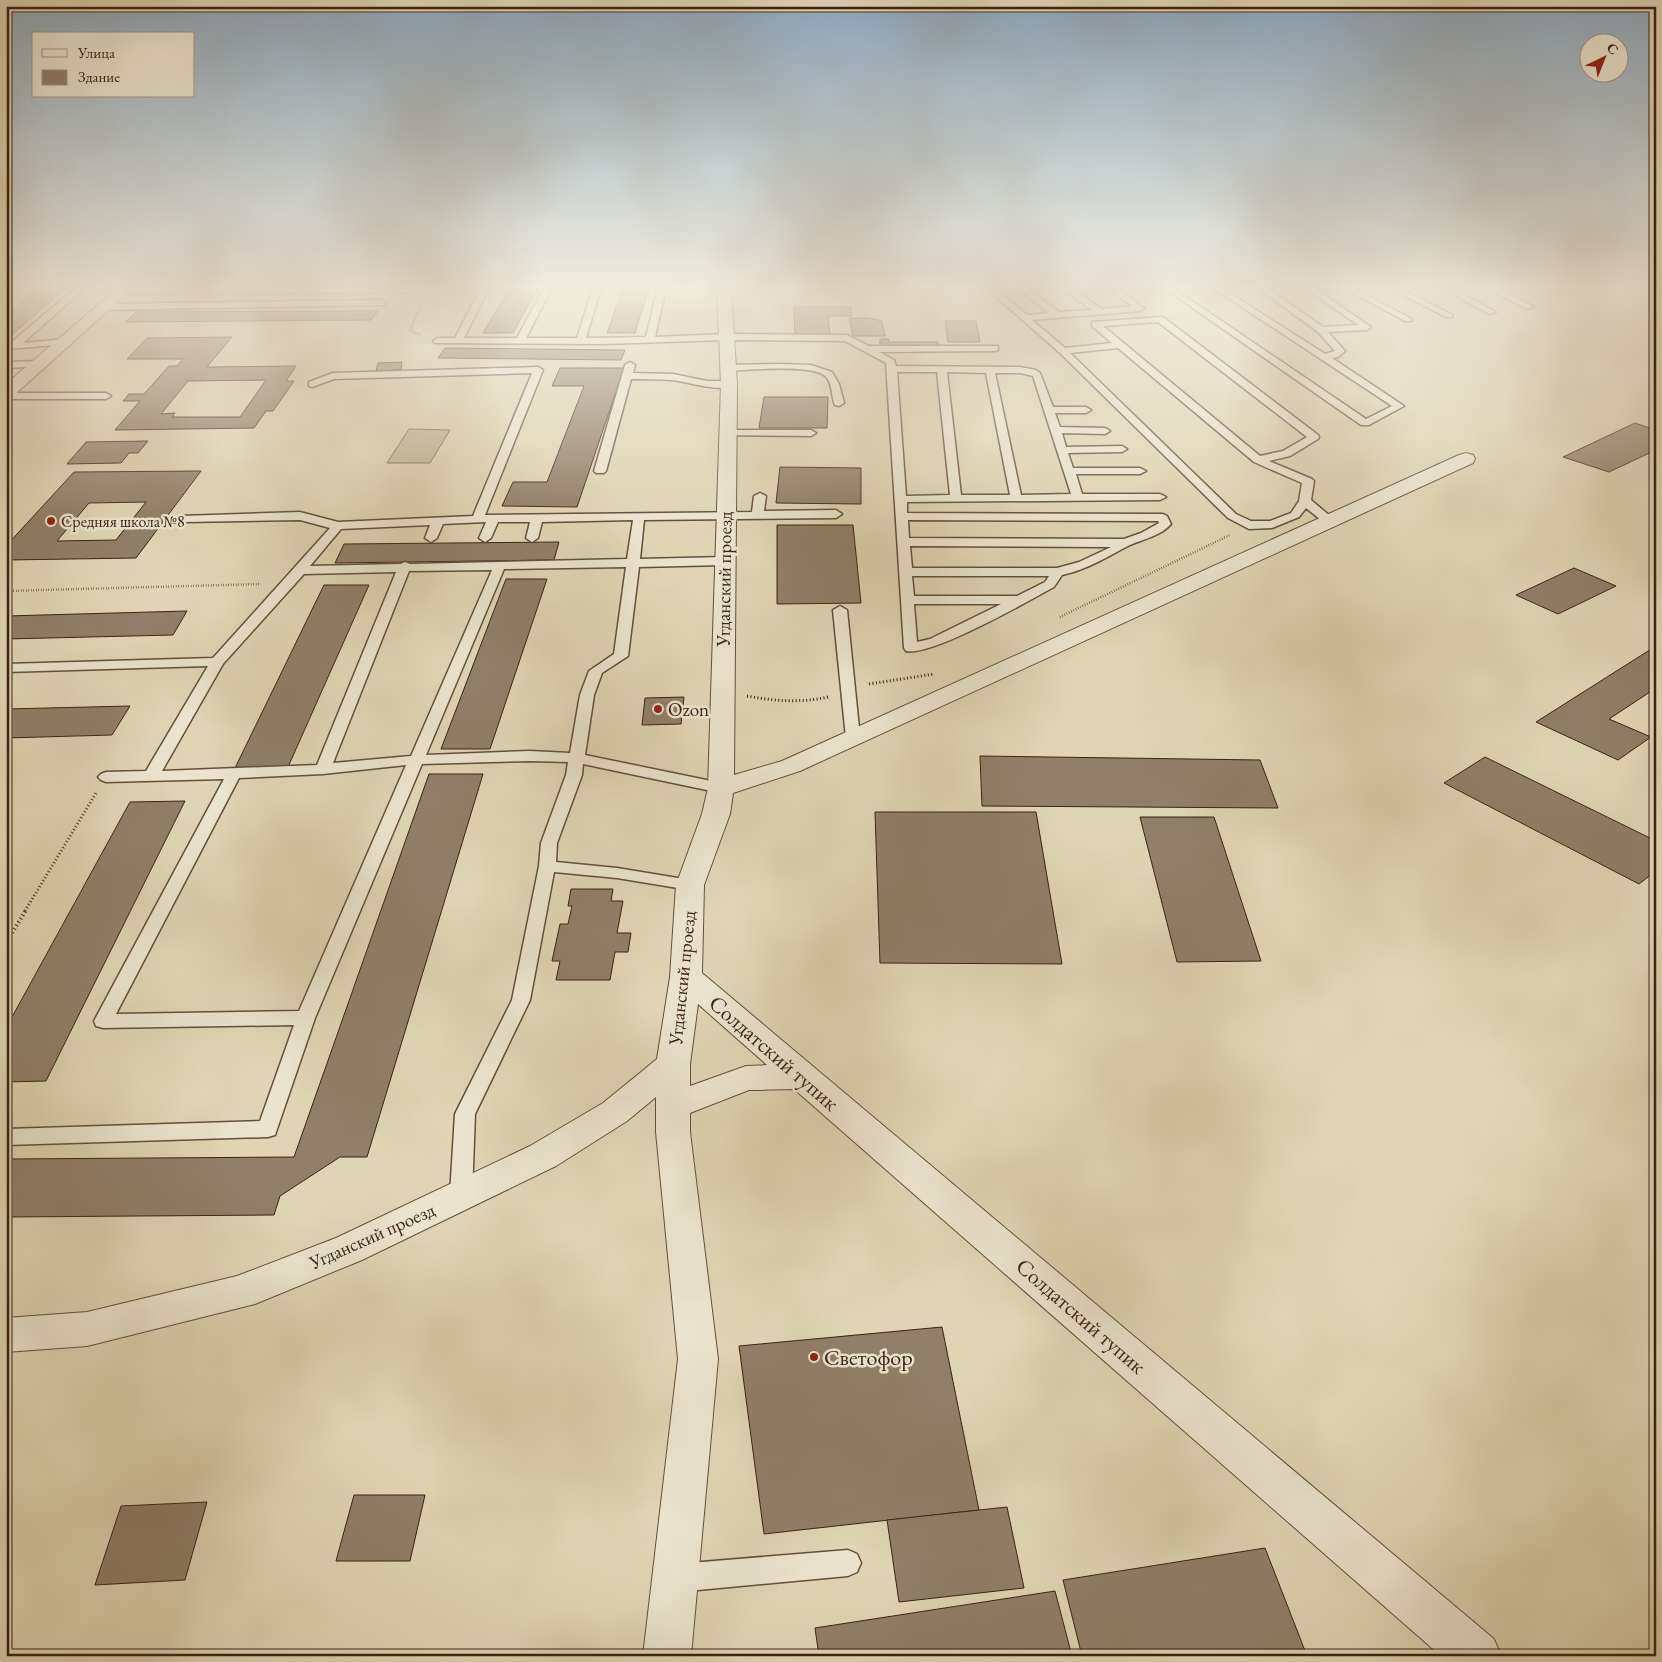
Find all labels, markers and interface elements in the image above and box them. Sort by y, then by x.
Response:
legend [32,32,195,98]
north arrow [1580,32,1630,82]
text: С [1603,39,1623,59]
text: Улица [77,43,115,62]
text: Здание [78,67,120,86]
place label: Средняя школа №8 [61,511,185,532]
street label: Угданский проезд [710,511,738,648]
marker: Средняя школа №8 [45,515,57,527]
place label: Ozon [668,697,709,722]
marker: Ozon [652,703,664,715]
street label: Угданский проезд [662,909,702,1047]
street label: Солдатский тупик [703,989,845,1118]
street label: Угданский проезд [304,1197,439,1275]
street label: Солдатский тупик [1010,1252,1152,1381]
place label: Светофор [824,1343,913,1372]
marker: Светофор [808,1351,820,1363]

